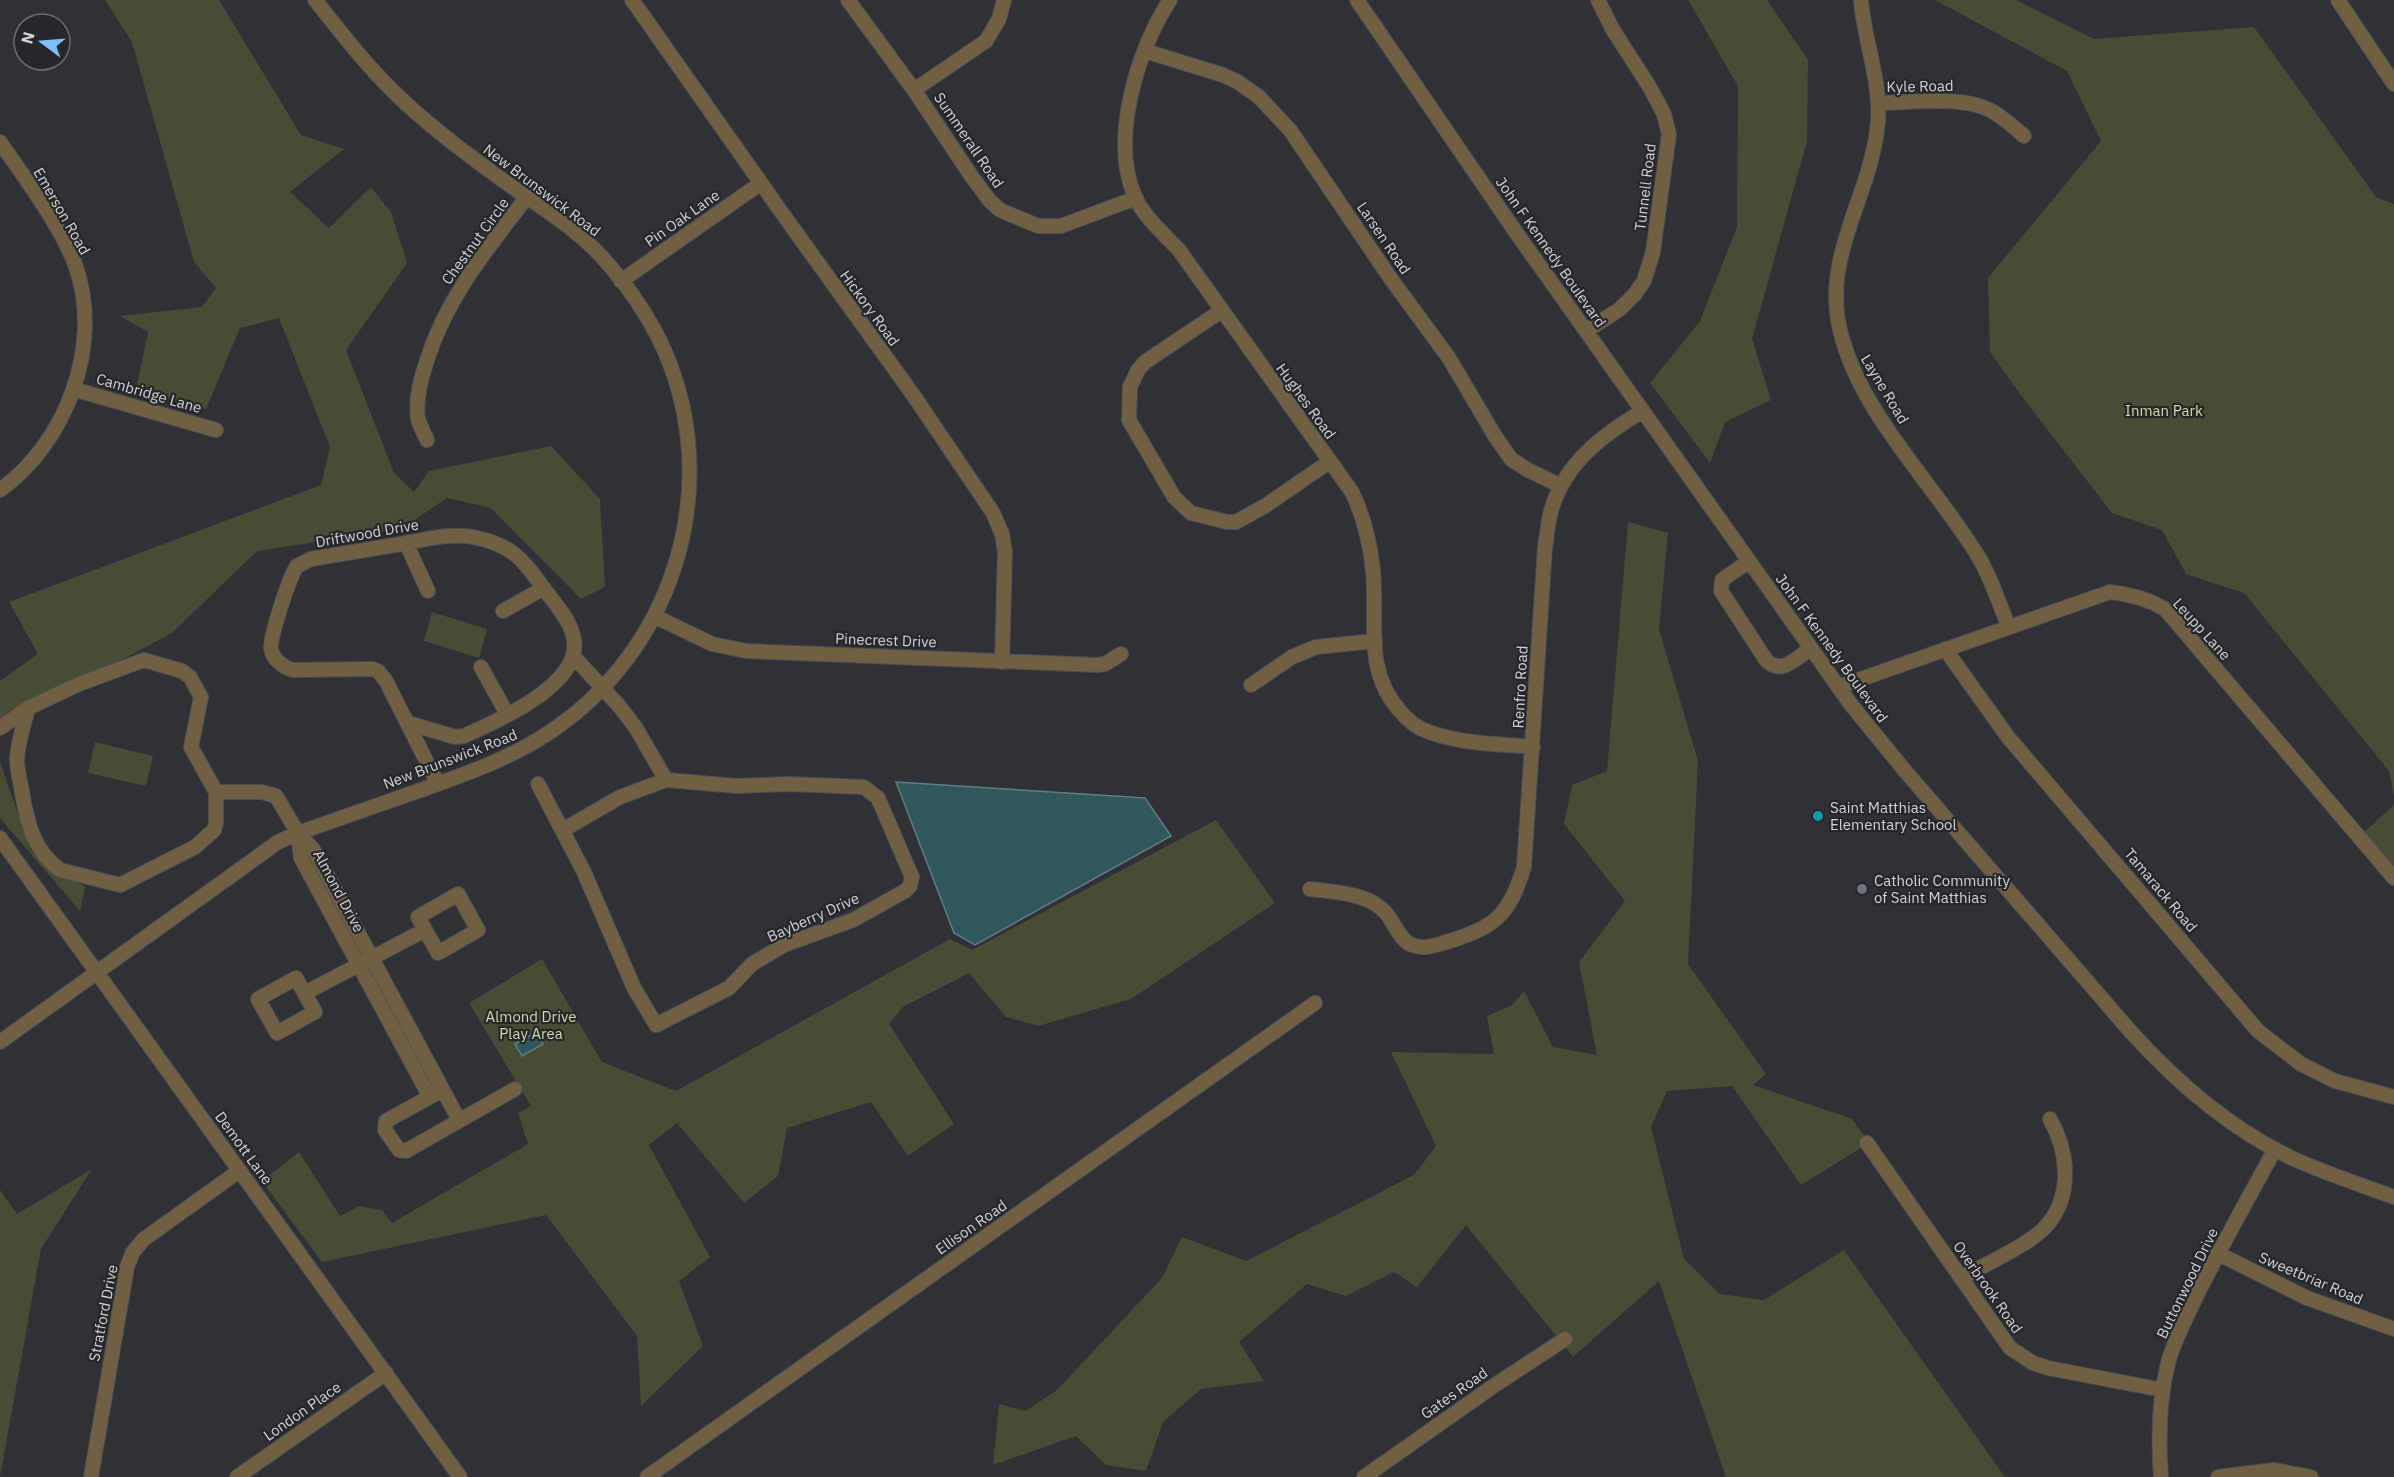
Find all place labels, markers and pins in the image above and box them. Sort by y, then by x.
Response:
place label: Saint Matthias Elementary School [1830,798,1957,834]
marker: Saint Matthias Elementary School [1811,809,1825,823]
place label: Catholic Community of Saint Matthias [1874,871,2010,907]
marker: Catholic Community of Saint Matthias [1855,882,1869,896]

